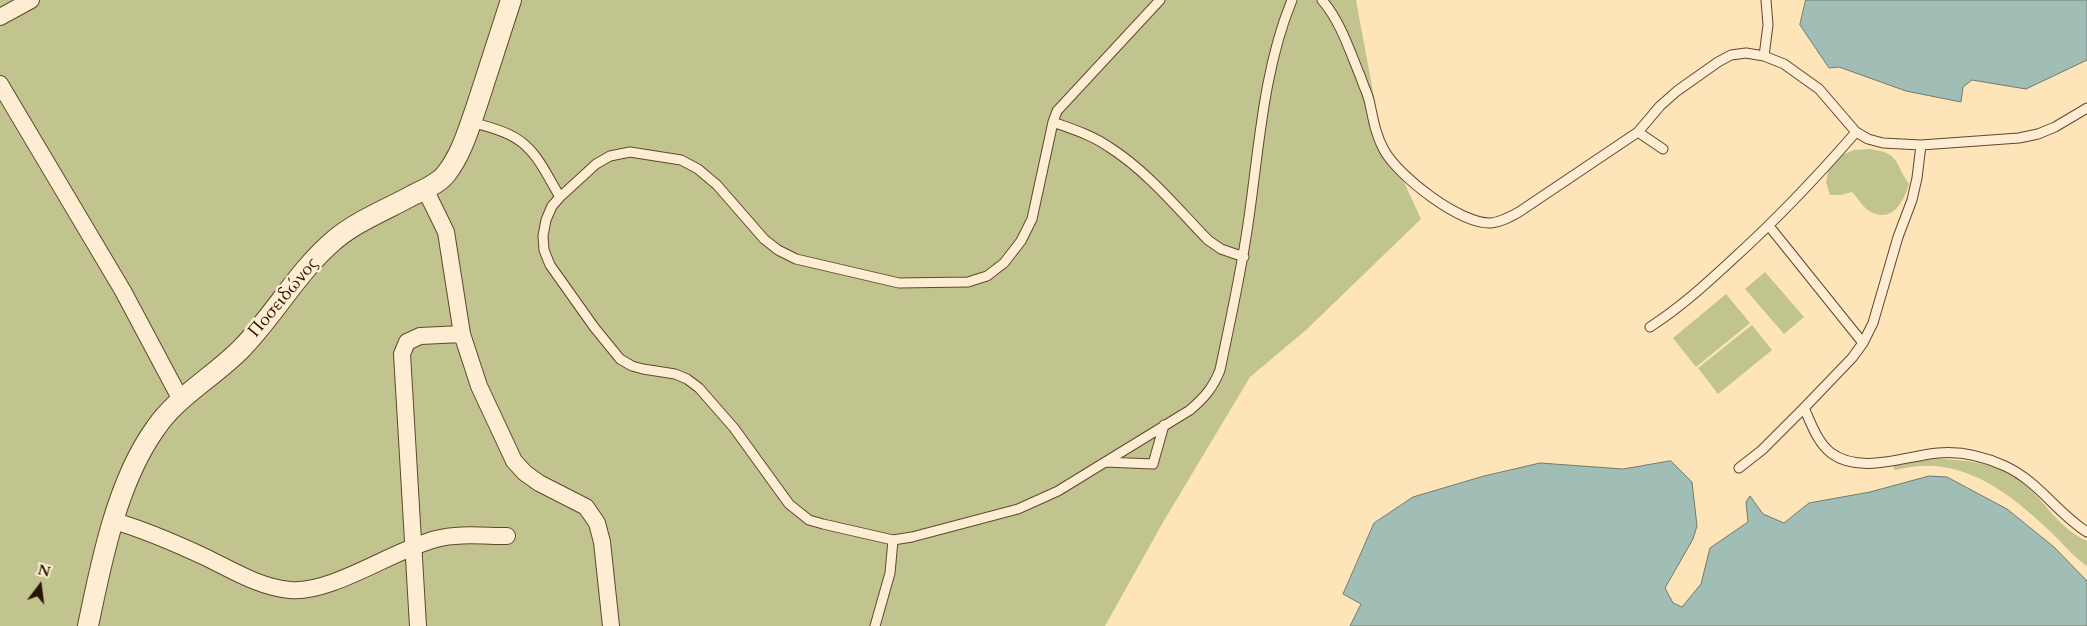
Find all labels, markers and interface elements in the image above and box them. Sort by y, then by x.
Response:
street label: Ποσειδώνος [244,254,324,342]
text: N [36,560,52,582]
north arrow [15,561,65,611]

